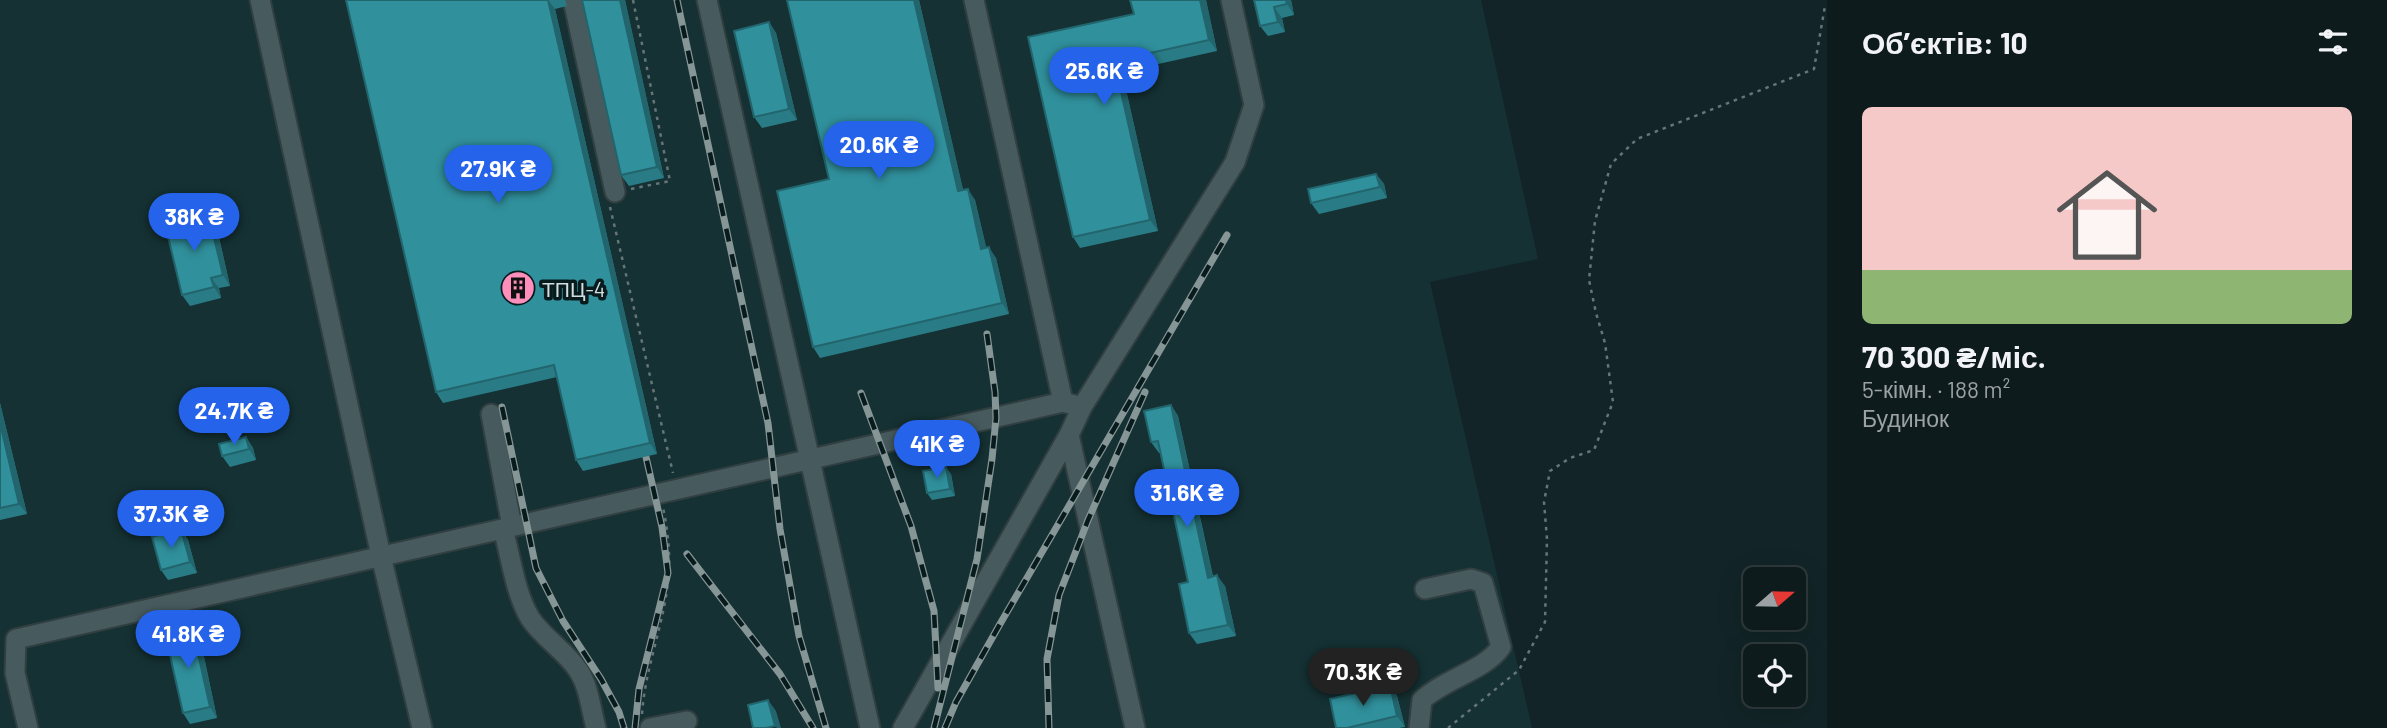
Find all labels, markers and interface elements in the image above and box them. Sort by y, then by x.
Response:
icon: filters [2314,23,2352,61]
text: Об’єктів: 10 [1862,24,2028,60]
pin: 25.6K ₴ [1039,48,1169,107]
text: 25.6K ₴ [1065,56,1143,84]
pin: 20.6K ₴ [814,122,944,181]
text: 20.6K ₴ [840,130,918,158]
pin: 27.9K ₴ [433,146,563,205]
icon: home [2044,152,2170,278]
text: 27.9K ₴ [460,154,536,182]
pin: 38K ₴ [145,194,243,253]
text: 38K ₴ [164,202,224,230]
building icon: ТПЦ-4 [499,269,537,307]
place label: ТПЦ-4 [542,276,605,301]
text: 70 300 ₴/міс. [1862,338,2046,374]
text: 5-кімн. · 188 m² [1862,375,2010,403]
pin: 24.7K ₴ [169,388,299,447]
text: 24.7K ₴ [195,396,273,424]
text: Будинок [1862,404,1949,432]
pin: 41K ₴ [888,420,986,480]
text: 41K ₴ [910,429,964,457]
pin: 31.6K ₴ [1122,470,1252,529]
text: 31.6K ₴ [1150,478,1224,506]
pin: 37.3K ₴ [106,490,236,550]
text: 37.3K ₴ [133,499,209,527]
north arrow [1743,567,1806,630]
map controls [1743,567,1806,707]
pin: 41.8K ₴ [123,610,253,670]
text: 41.8K ₴ [152,619,224,647]
button: locate [1743,644,1806,707]
pin: 70.3K ₴ [1298,648,1428,708]
text: 70.3K ₴ [1324,657,1402,685]

